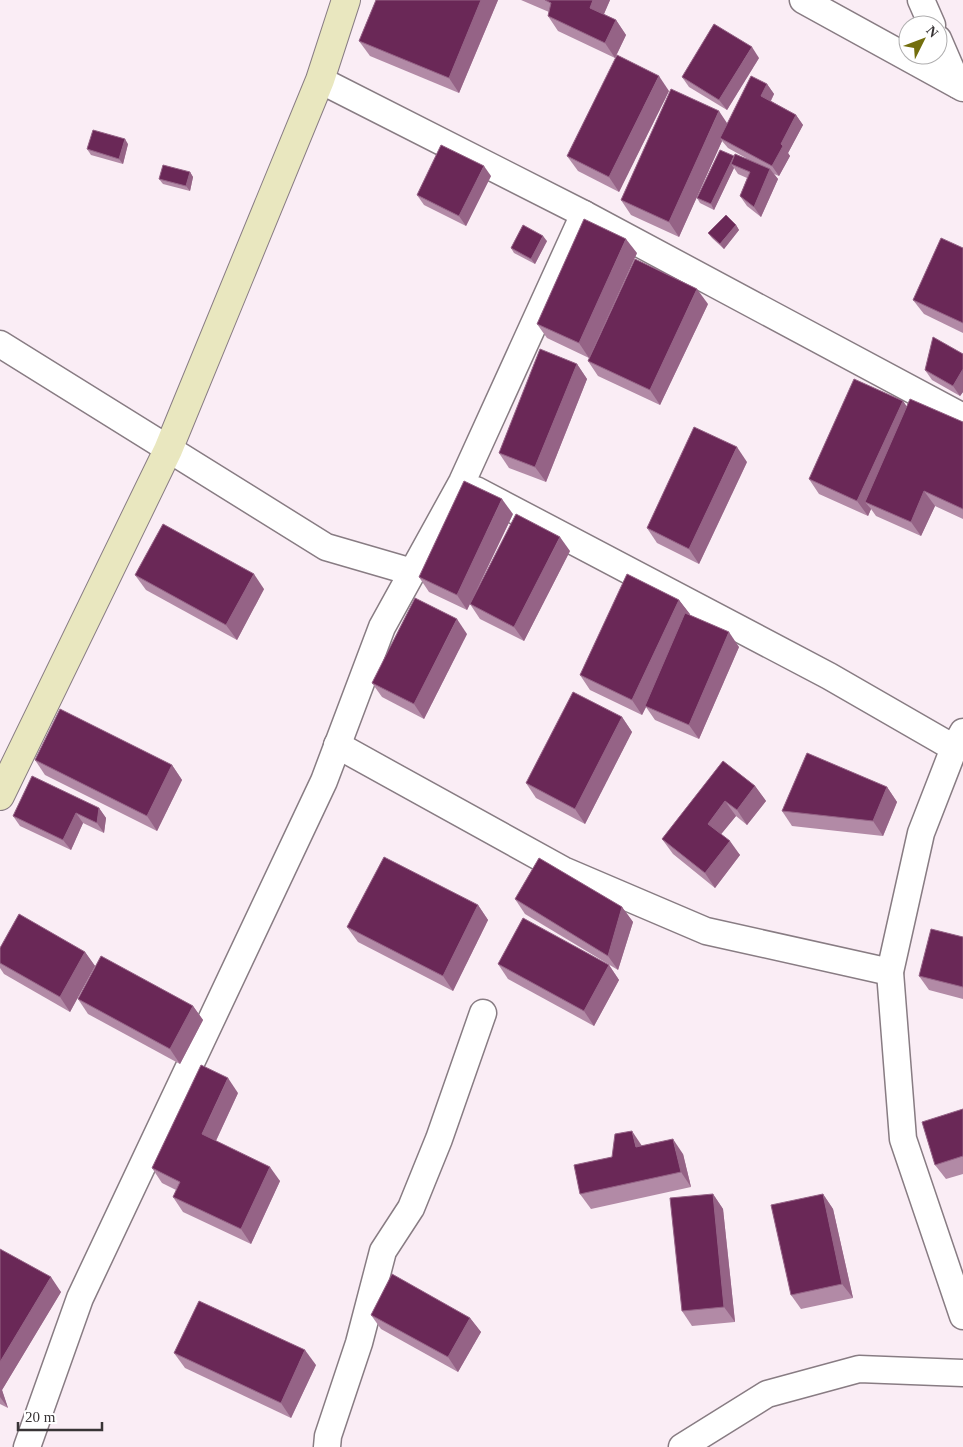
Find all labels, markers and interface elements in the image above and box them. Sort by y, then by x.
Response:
north arrow [898,15,948,65]
text: N [923,23,941,40]
scale bar [18,1400,101,1432]
text: 20 m [25,1409,56,1425]

